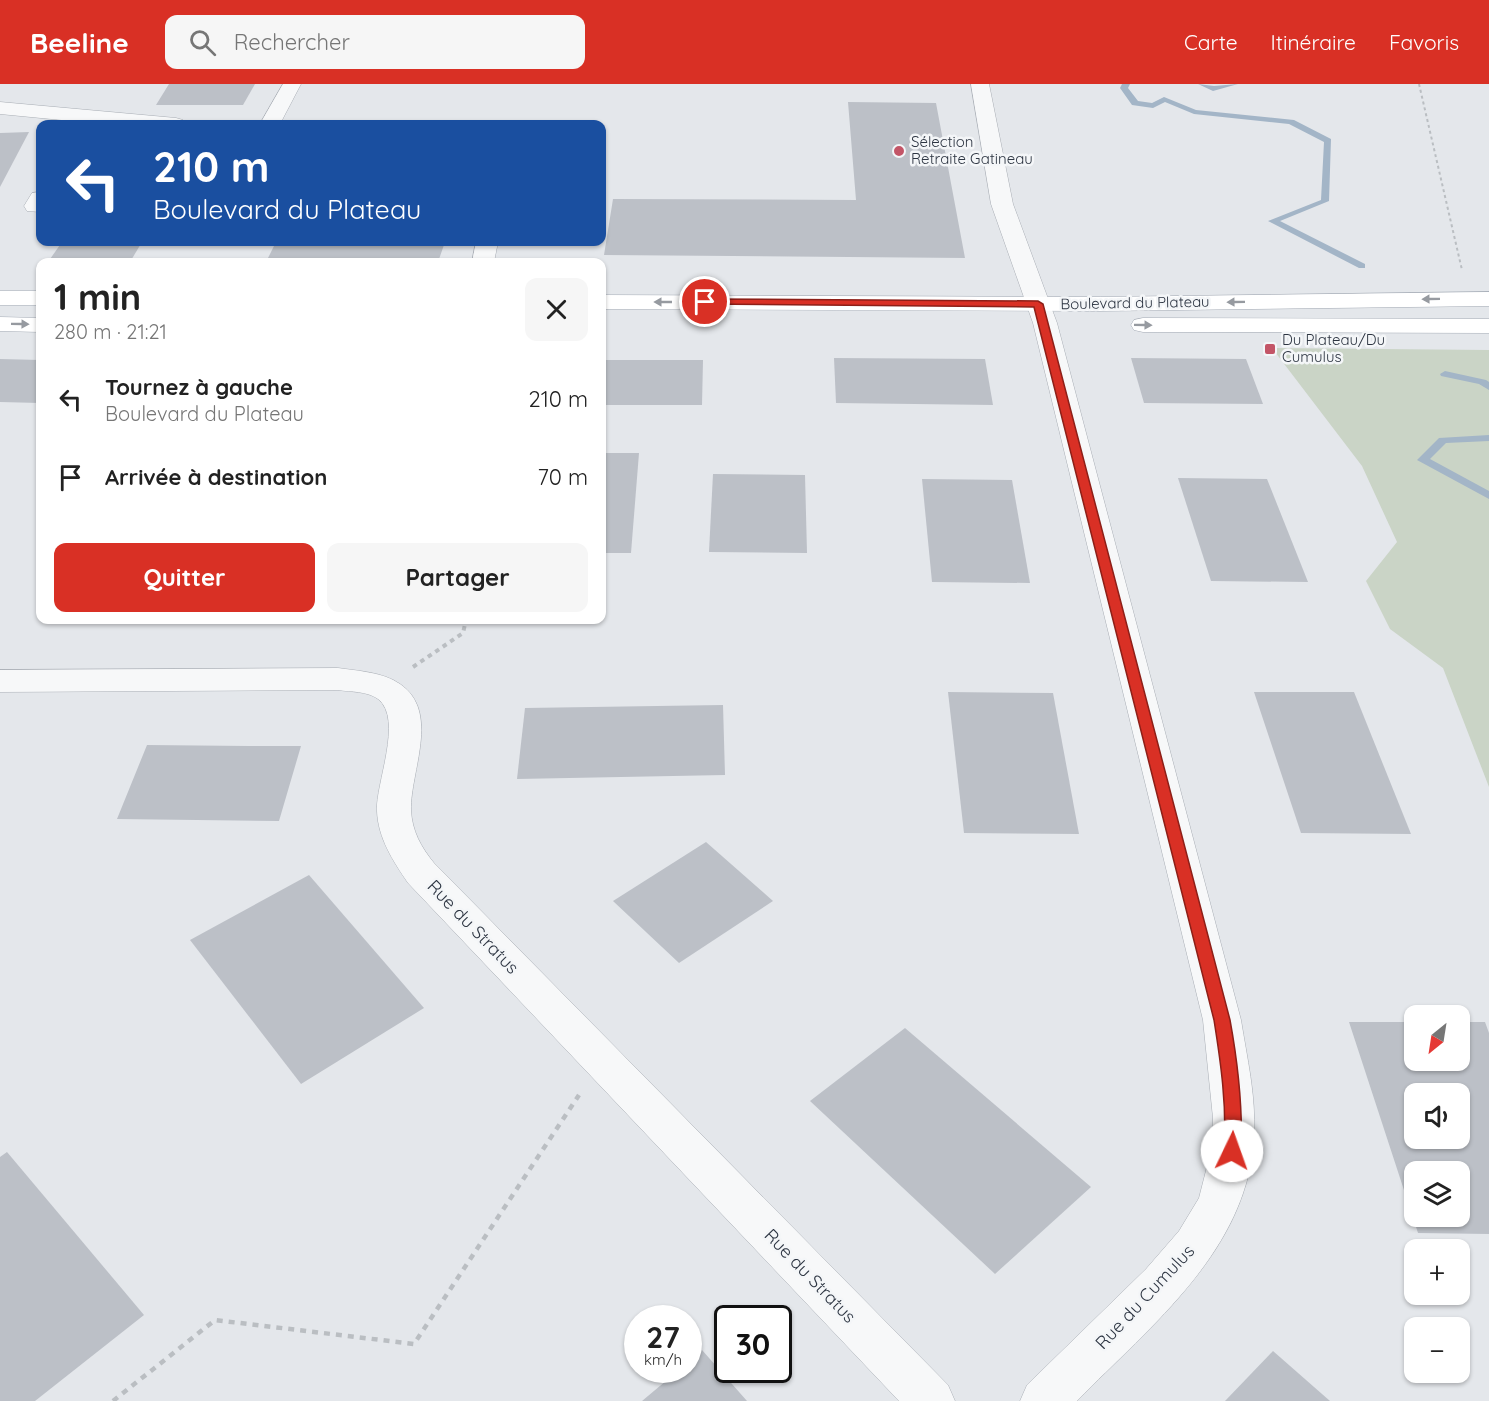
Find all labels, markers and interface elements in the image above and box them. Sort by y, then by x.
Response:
search box [165,15,585,69]
text: Beeline [30,25,129,60]
icon: search [186,26,219,59]
text: Rechercher [234,28,350,56]
text: Carte [1184,29,1238,55]
text: Itinéraire [1271,29,1356,55]
text: Favoris [1389,29,1459,55]
place label: Sélection Retraite Gatineau [911,132,1033,168]
text: 210 m [153,140,270,193]
icon: left [54,144,132,222]
marker: Sélection Retraite Gatineau [892,144,906,158]
text: Boulevard du Plateau [153,192,421,226]
text: 1 min [54,274,141,319]
pin [679,276,730,327]
button: close [525,278,588,341]
icon: arrive [688,285,721,318]
street label: Boulevard du Plateau [1060,292,1210,313]
one-way arrow [1421,295,1440,304]
one-way arrow [653,297,672,307]
one-way arrow [1226,297,1245,307]
text: 280 m · 21:21 [54,319,167,344]
one-way arrow [11,320,30,329]
one-way arrow [1133,320,1152,330]
place label: Du Plateau/Du Cumulus [1282,330,1385,366]
marker: Du Plateau/Du Cumulus [1263,342,1277,356]
text: Tournez à gauche [105,373,293,401]
icon: left [54,383,87,416]
text: 210 m [529,385,588,413]
text: Boulevard du Plateau [105,401,304,426]
icon: arrive [54,461,87,494]
text: Arrivée à destination [105,463,327,491]
text: 70 m [538,463,588,491]
button: Quitter [54,543,315,612]
button: Partager [327,543,588,612]
street label: Rue du Stratus [423,875,524,979]
north arrow [1404,1005,1470,1071]
map controls [1404,1005,1470,1383]
button: sound [1404,1083,1470,1149]
position arrow [1200,1119,1264,1183]
button: layers [1404,1161,1470,1227]
street label: Rue du Stratus [760,1224,861,1328]
street label: Rue du Cumulus [1090,1239,1199,1354]
button: + [1404,1239,1470,1305]
speed limit sign: 30 [714,1305,792,1383]
button: − [1404,1317,1470,1383]
text: 27 [646,1318,680,1356]
text: km/h [644,1350,682,1369]

